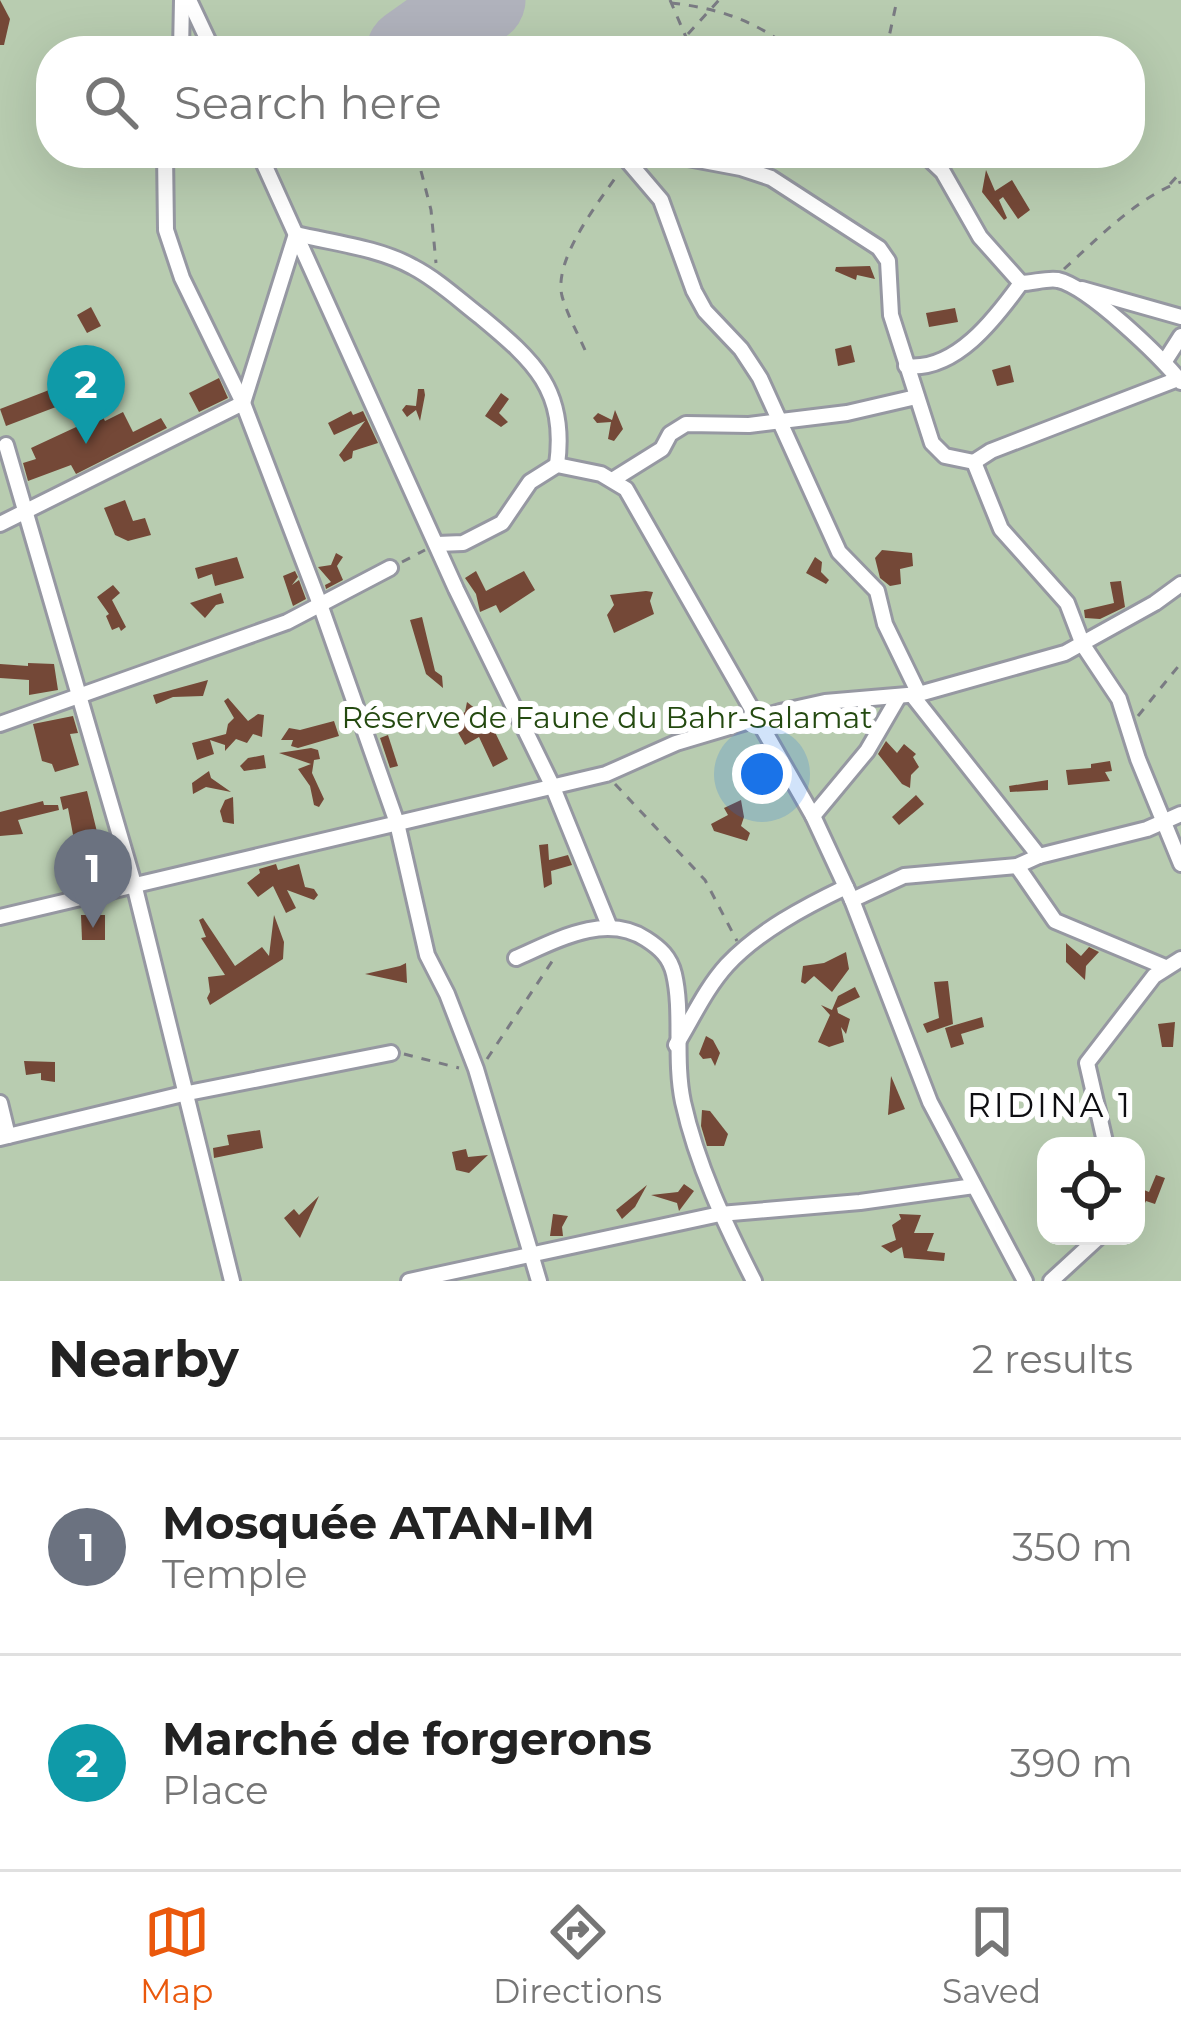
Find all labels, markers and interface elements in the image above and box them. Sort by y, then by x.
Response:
search box [36,36,1145,168]
icon: search [78,69,144,135]
text: Search here [174,75,442,130]
pin: 2 [47,345,125,444]
park label: Réserve de Faune du Bahr-Salamat [342,699,872,736]
your location [732,744,792,804]
pin: 1 [54,829,132,928]
district label: RIDINA 1 [967,1085,1133,1125]
map controls [1037,1137,1145,1245]
button: locate [1037,1137,1145,1245]
text: Nearby [48,1328,239,1390]
text: 2 results [972,1335,1133,1383]
text: Mosquée ATAN-IM [162,1495,595,1550]
text: 1 [79,1523,95,1571]
text: 350 m [1012,1523,1133,1571]
text: Temple [162,1550,308,1598]
text: Marché de forgerons [162,1711,652,1766]
text: 2 [75,1739,99,1787]
text: 390 m [1010,1739,1133,1787]
text: Place [162,1766,269,1814]
tab: Map [140,1899,213,2011]
tab: Directions [493,1899,662,2011]
tab: Saved [942,1899,1041,2011]

